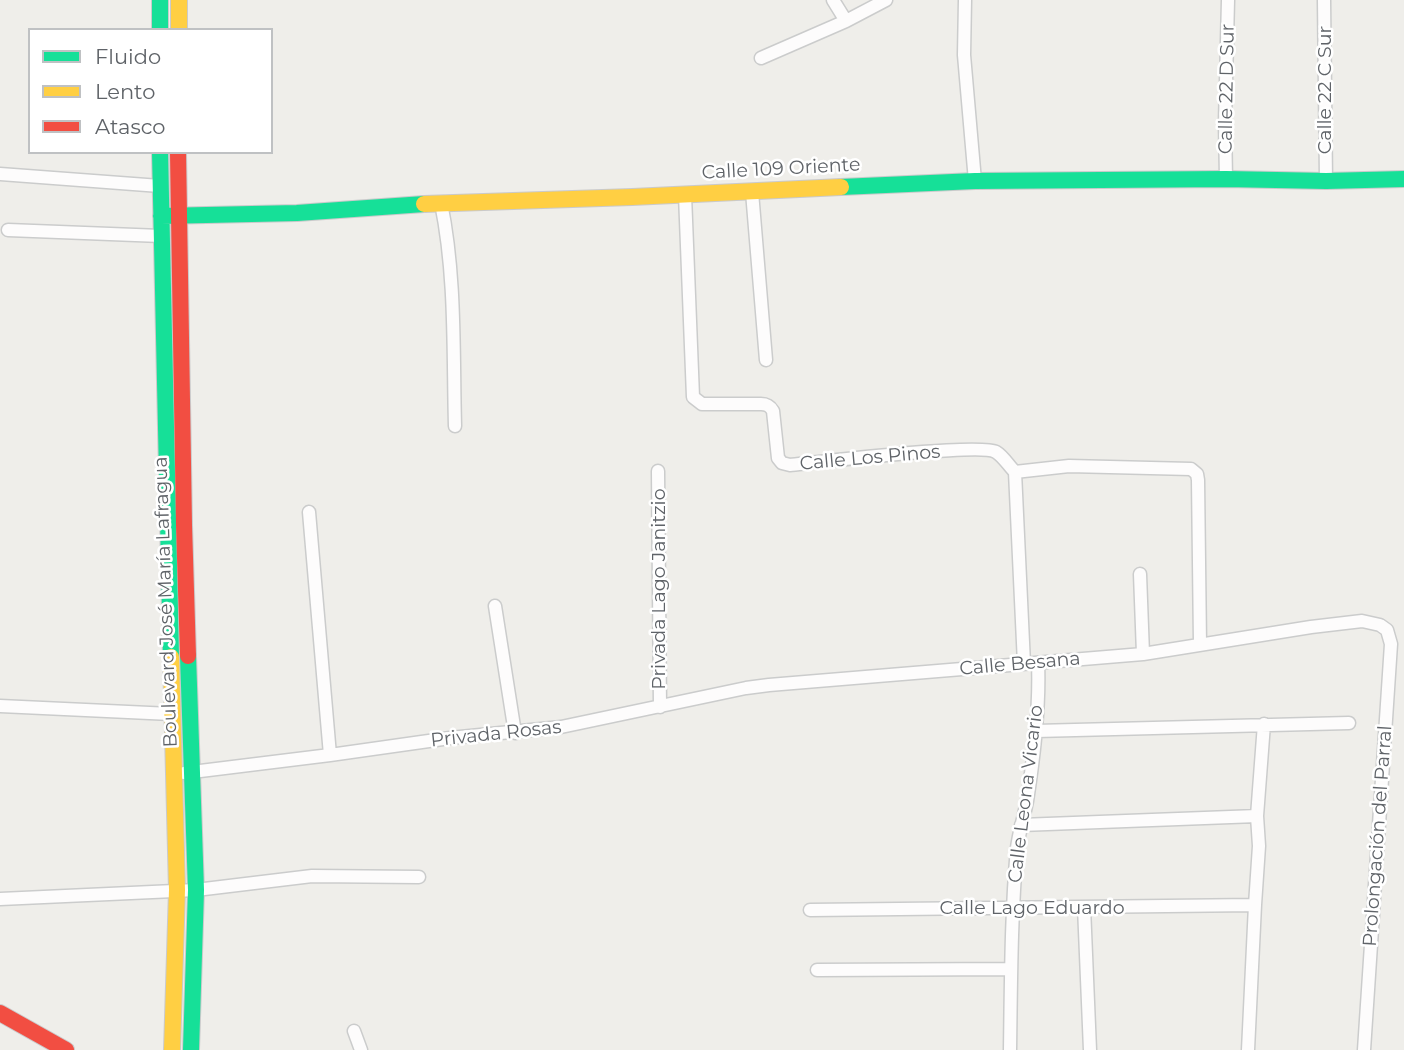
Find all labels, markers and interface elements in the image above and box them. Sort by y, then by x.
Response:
street label: Calle 22 D Sur [1214,24,1240,154]
street label: Calle 22 C Sur [1314,26,1336,154]
legend [28,28,273,154]
text: Fluido [95,44,161,69]
text: Lento [95,79,155,104]
text: Atasco [95,114,166,139]
street label: Calle 109 Oriente [701,153,861,185]
street label: Calle Los Pinos [799,440,941,476]
street label: Boulevard José María Lafragua [150,456,182,748]
street label: Privada Lago Janitzio [648,488,670,690]
street label: Calle Besana [958,647,1082,681]
street label: Calle Leona Vicario [1004,704,1048,884]
street label: Privada Rosas [429,716,563,752]
street label: Prolongación del Parral [1359,725,1397,947]
street label: Calle Lago Eduardo [939,897,1125,919]

